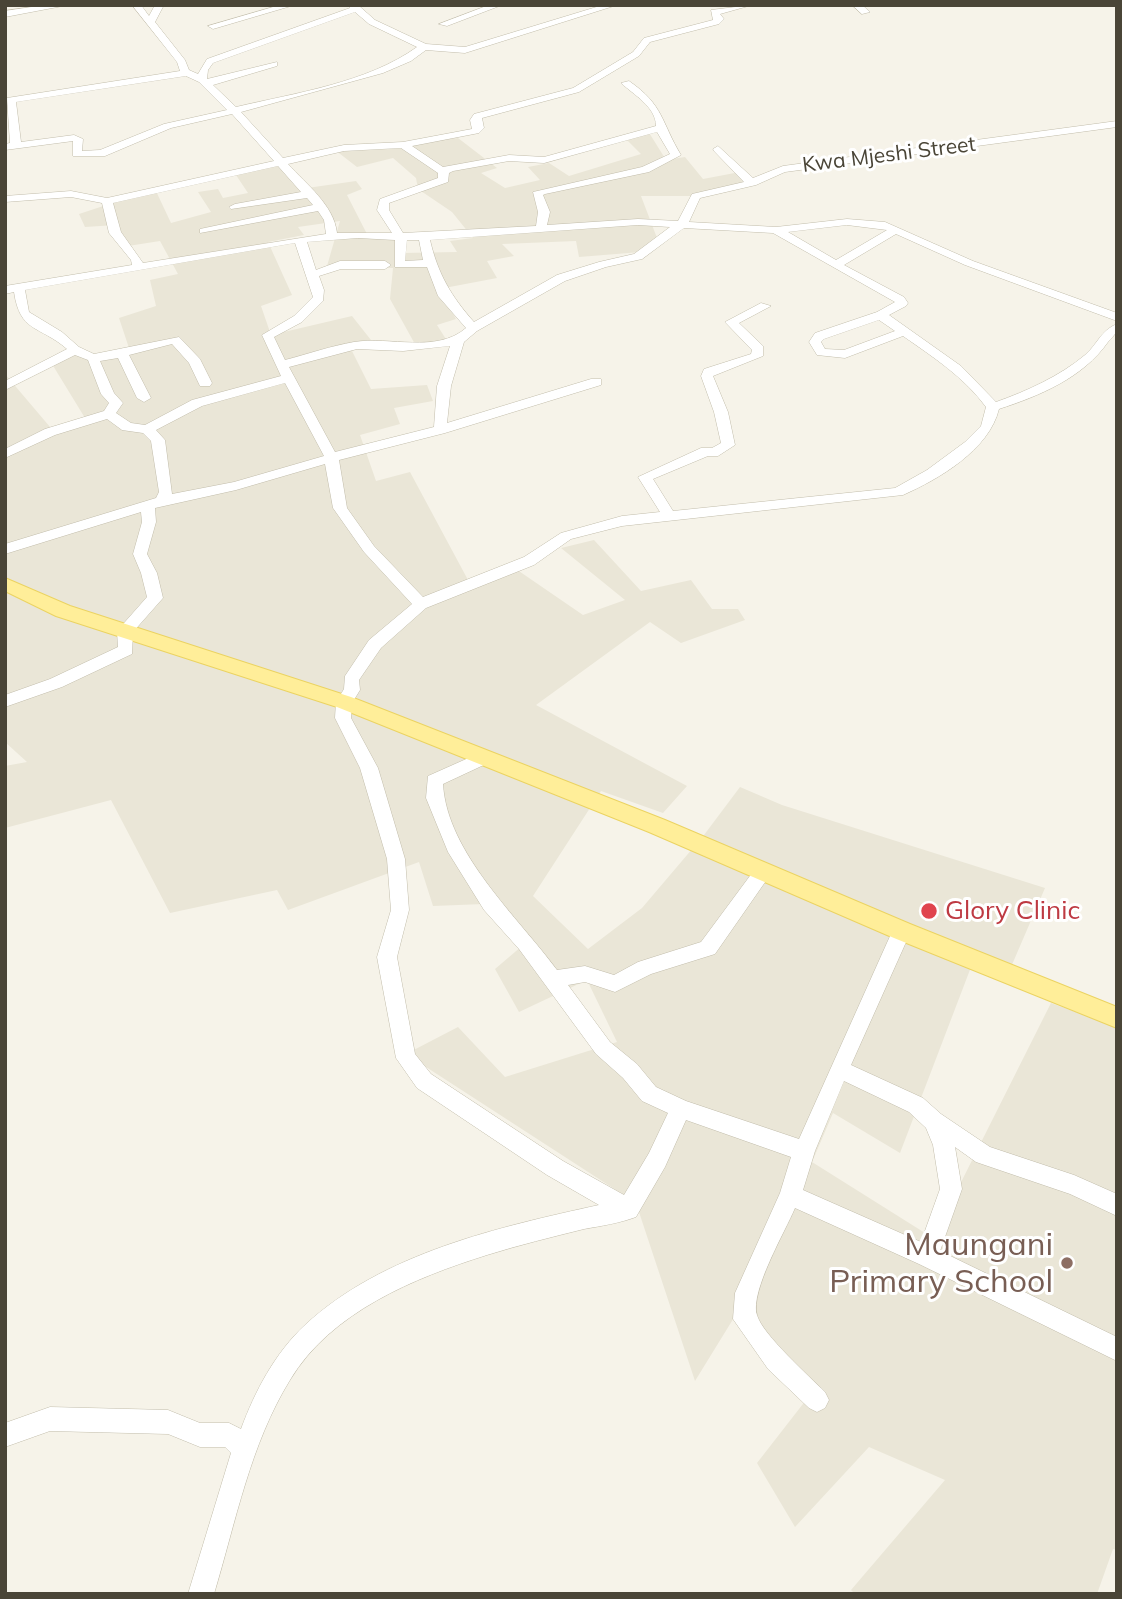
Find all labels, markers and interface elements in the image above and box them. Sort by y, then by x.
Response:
street label: Kwa Mjeshi Street [801,132,977,178]
place label: Glory Clinic [945,895,1080,927]
marker: Glory Clinic [919,901,939,921]
place label: Maungani Primary School [829,1226,1053,1301]
marker: Maungani Primary School [1059,1255,1075,1271]

